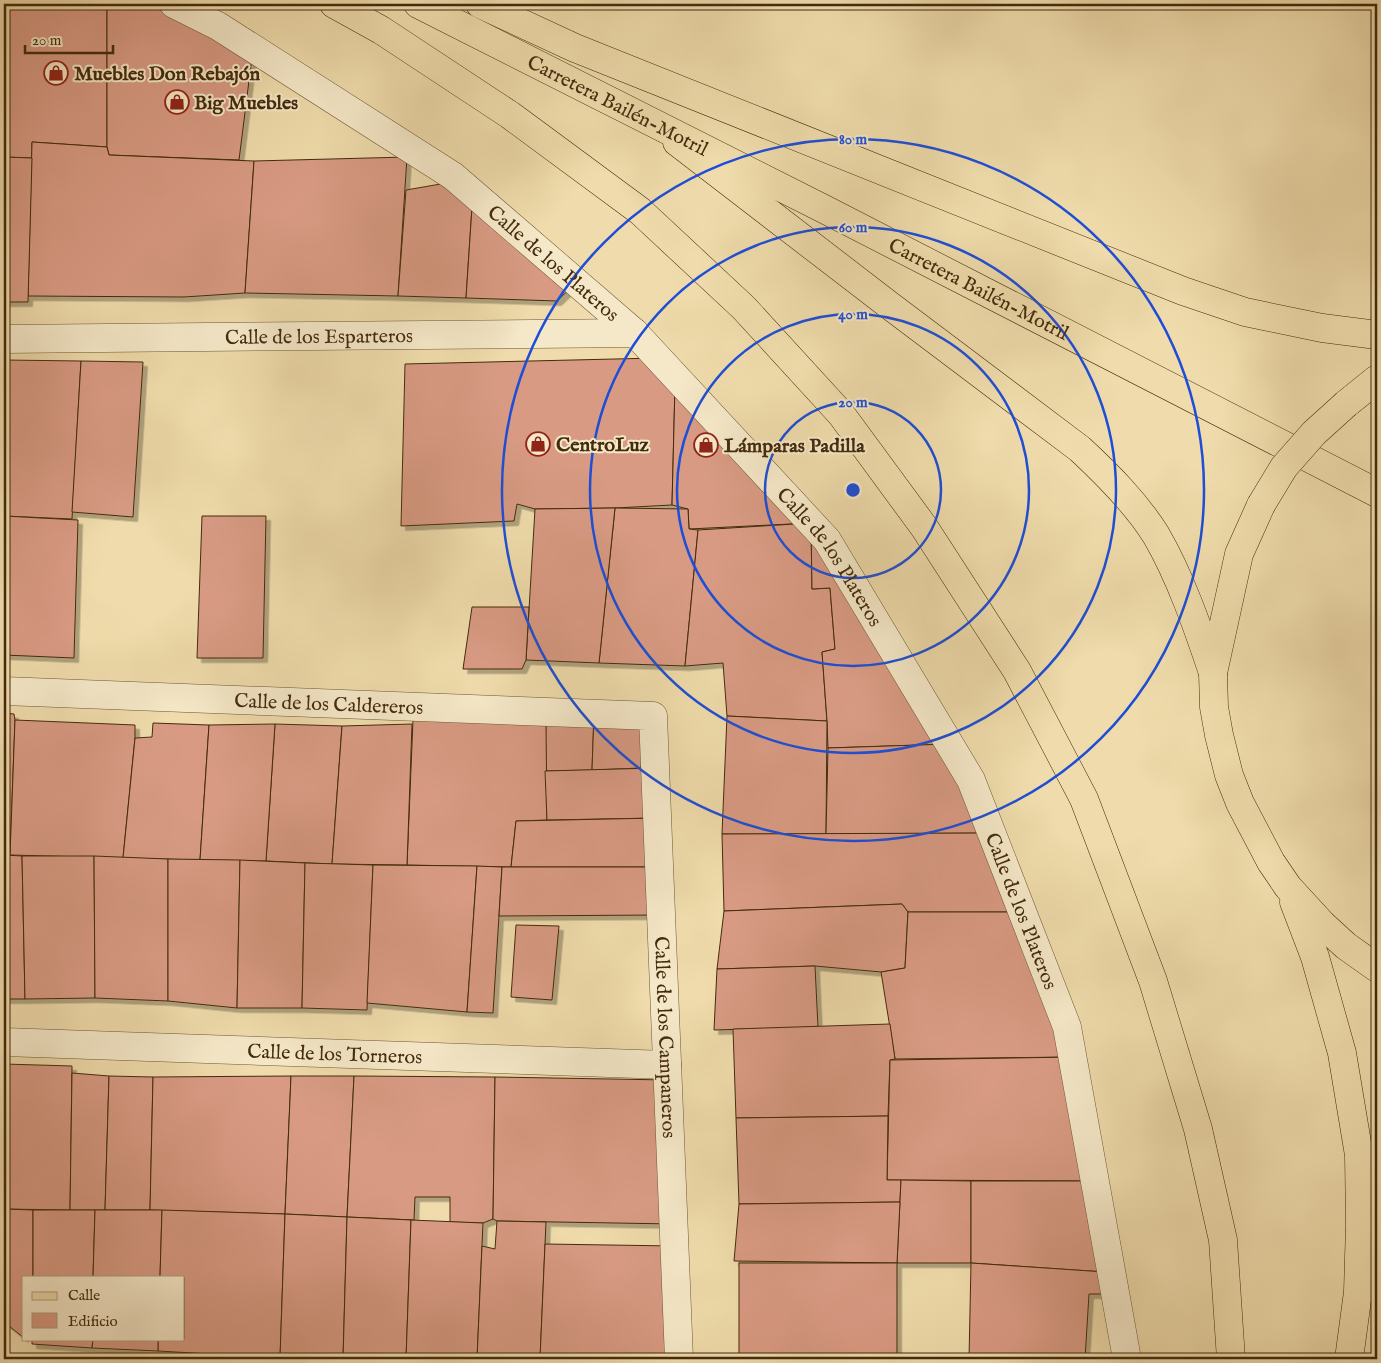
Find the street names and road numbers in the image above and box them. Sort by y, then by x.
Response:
street label: Carretera Bailén-Motril [523,50,712,163]
street label: Calle de los Plateros [482,200,624,328]
street label: Carretera Bailén-Motril [884,233,1073,347]
street label: Calle de los Esparteros [225,324,413,351]
street label: Calle de los Plateros [771,483,887,632]
street label: Calle de los Caldereros [234,689,424,721]
street label: Calle de los Plateros [979,829,1062,993]
street label: Calle de los Campaneros [648,936,681,1139]
street label: Calle de los Torneros [247,1039,423,1071]

